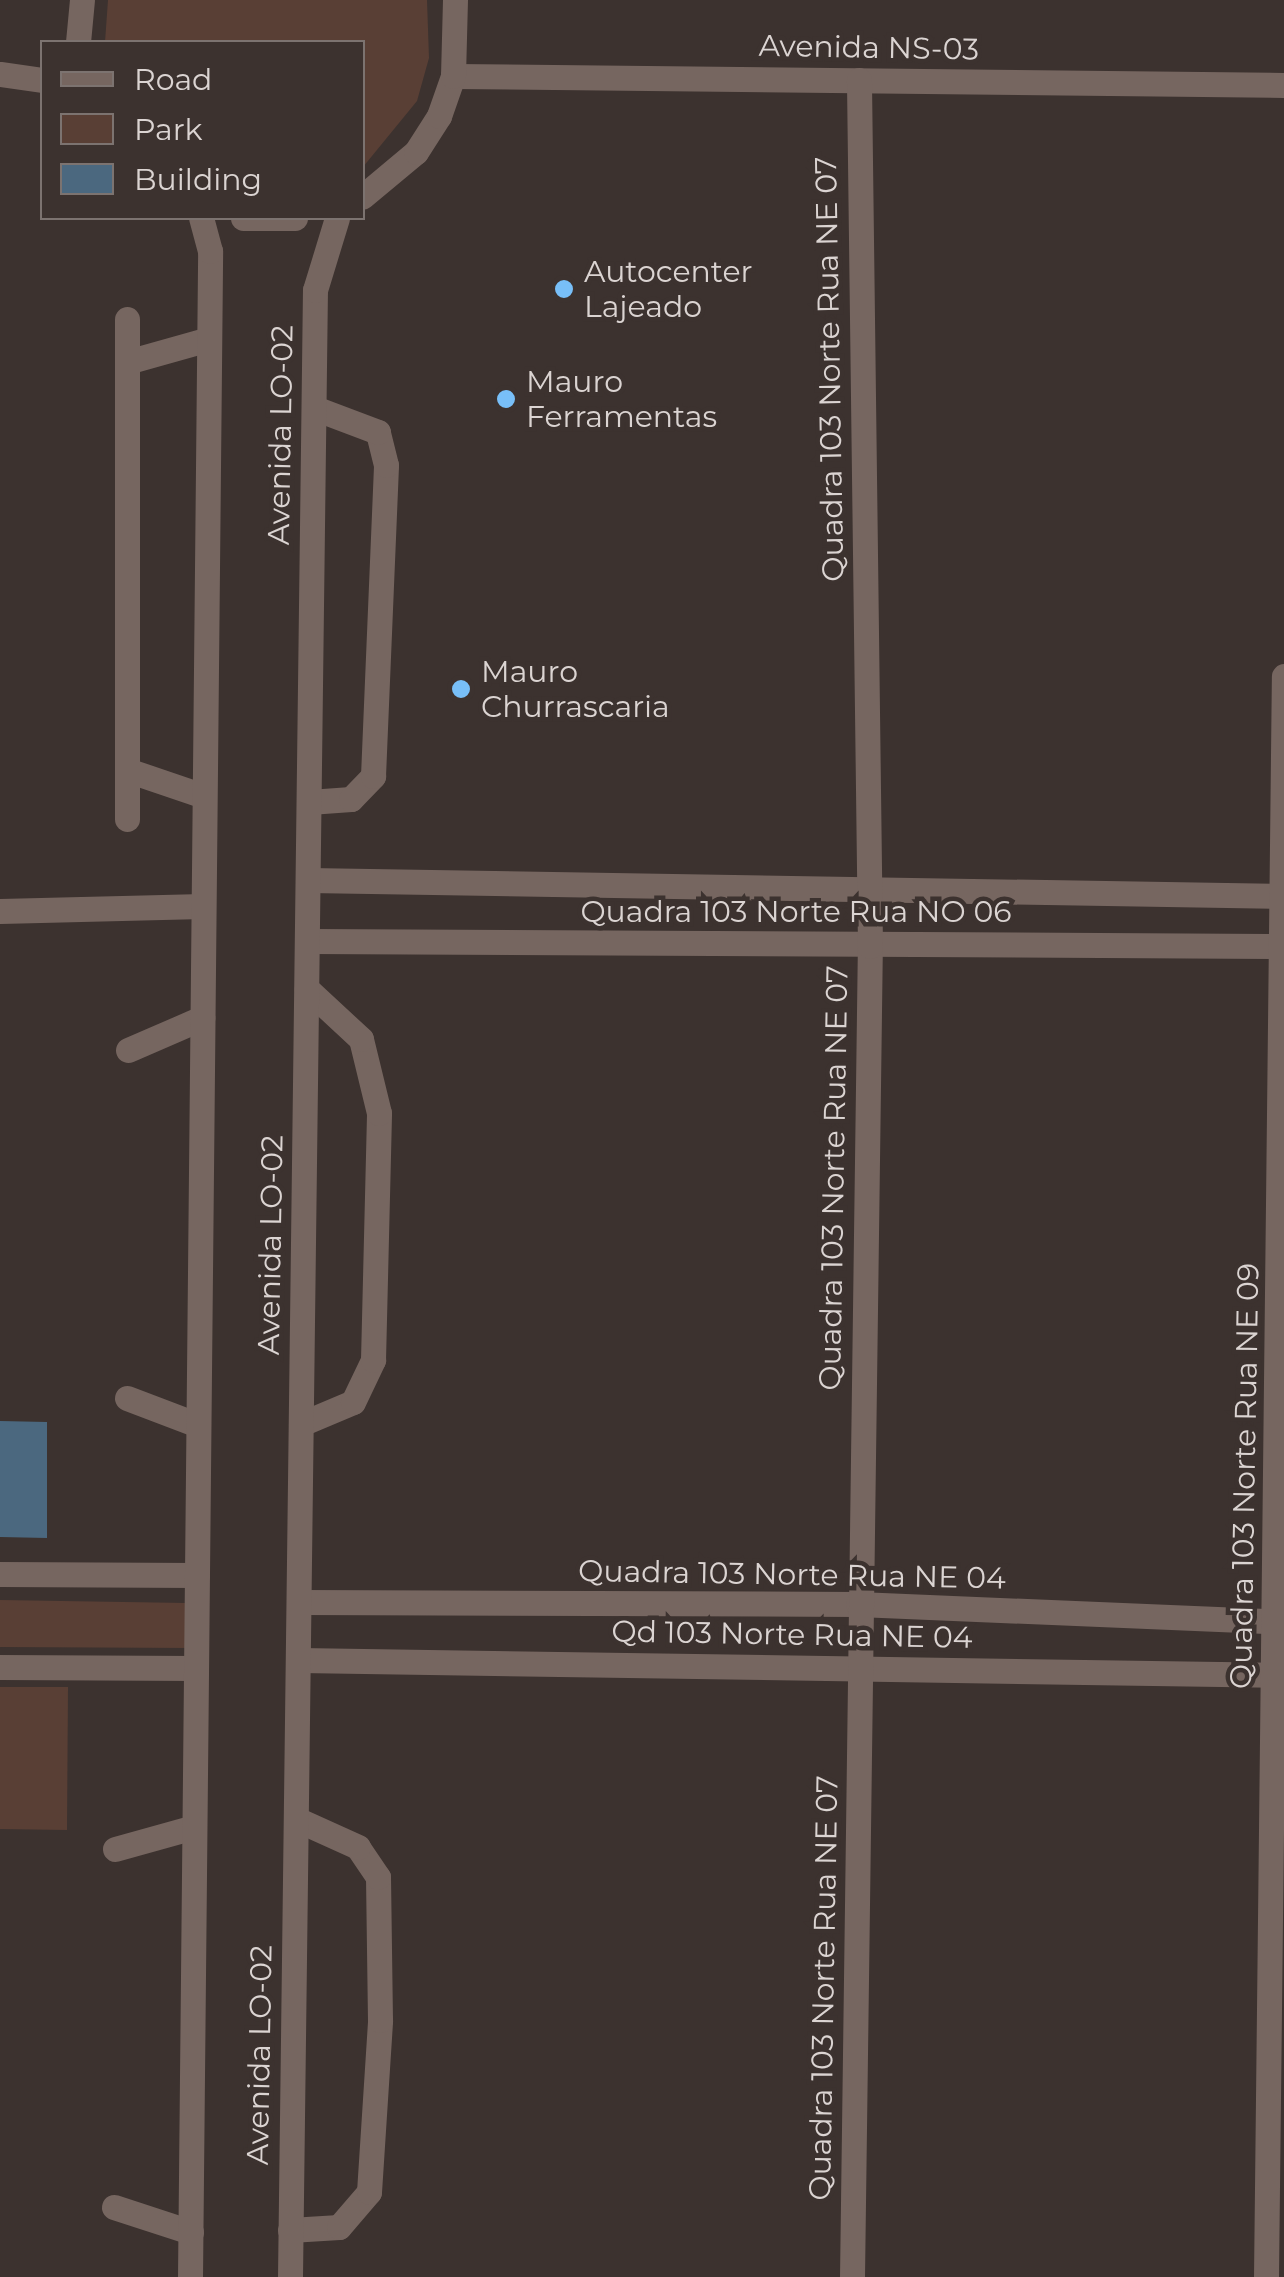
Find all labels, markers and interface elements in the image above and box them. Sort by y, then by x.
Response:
street label: Avenida NS-03 [758,28,980,68]
legend [40,40,365,220]
text: Road [134,61,212,98]
text: Park [134,111,203,148]
street label: Quadra 103 Norte Rua NE 07 [808,156,852,582]
text: Building [134,161,262,198]
place label: Autocenter Lajeado [584,254,753,324]
marker: Autocenter Lajeado [553,278,575,300]
street label: Avenida LO-02 [261,325,301,545]
place label: Mauro Ferramentas [526,364,717,434]
marker: Mauro Ferramentas [495,388,517,410]
place label: Mauro Churrascaria [481,654,670,724]
marker: Mauro Churrascaria [450,678,472,700]
street label: Quadra 103 Norte Rua NO 06 [580,894,1012,930]
street label: Quadra 103 Norte Rua NE 07 [812,965,856,1391]
street label: Avenida LO-02 [251,1135,291,1355]
street label: Quadra 103 Norte Rua NE 09 [1223,1263,1267,1689]
street label: Quadra 103 Norte Rua NE 04 [578,1553,1006,1597]
street label: Qd 103 Norte Rua NE 04 [611,1614,973,1656]
street label: Quadra 103 Norte Rua NE 07 [802,1775,846,2201]
street label: Avenida LO-02 [240,1945,280,2165]

